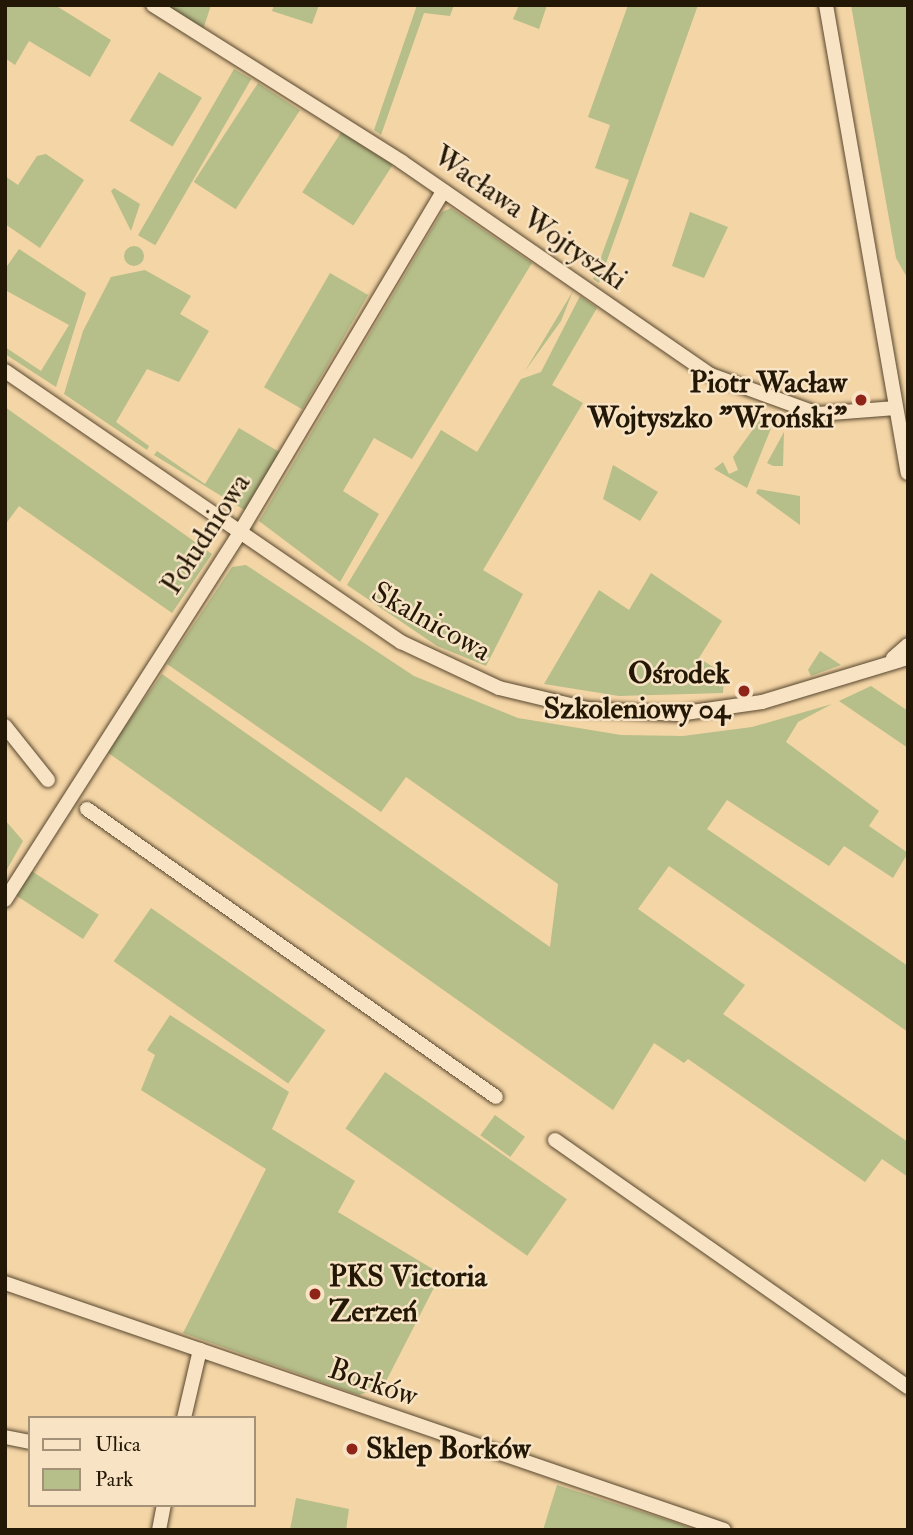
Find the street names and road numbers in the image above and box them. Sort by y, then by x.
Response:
street label: Wacława Wojtyszki [426,138,634,298]
street label: Południowa [154,467,258,601]
street label: Skalnicowa [365,574,497,670]
street label: Borków [324,1351,422,1415]

